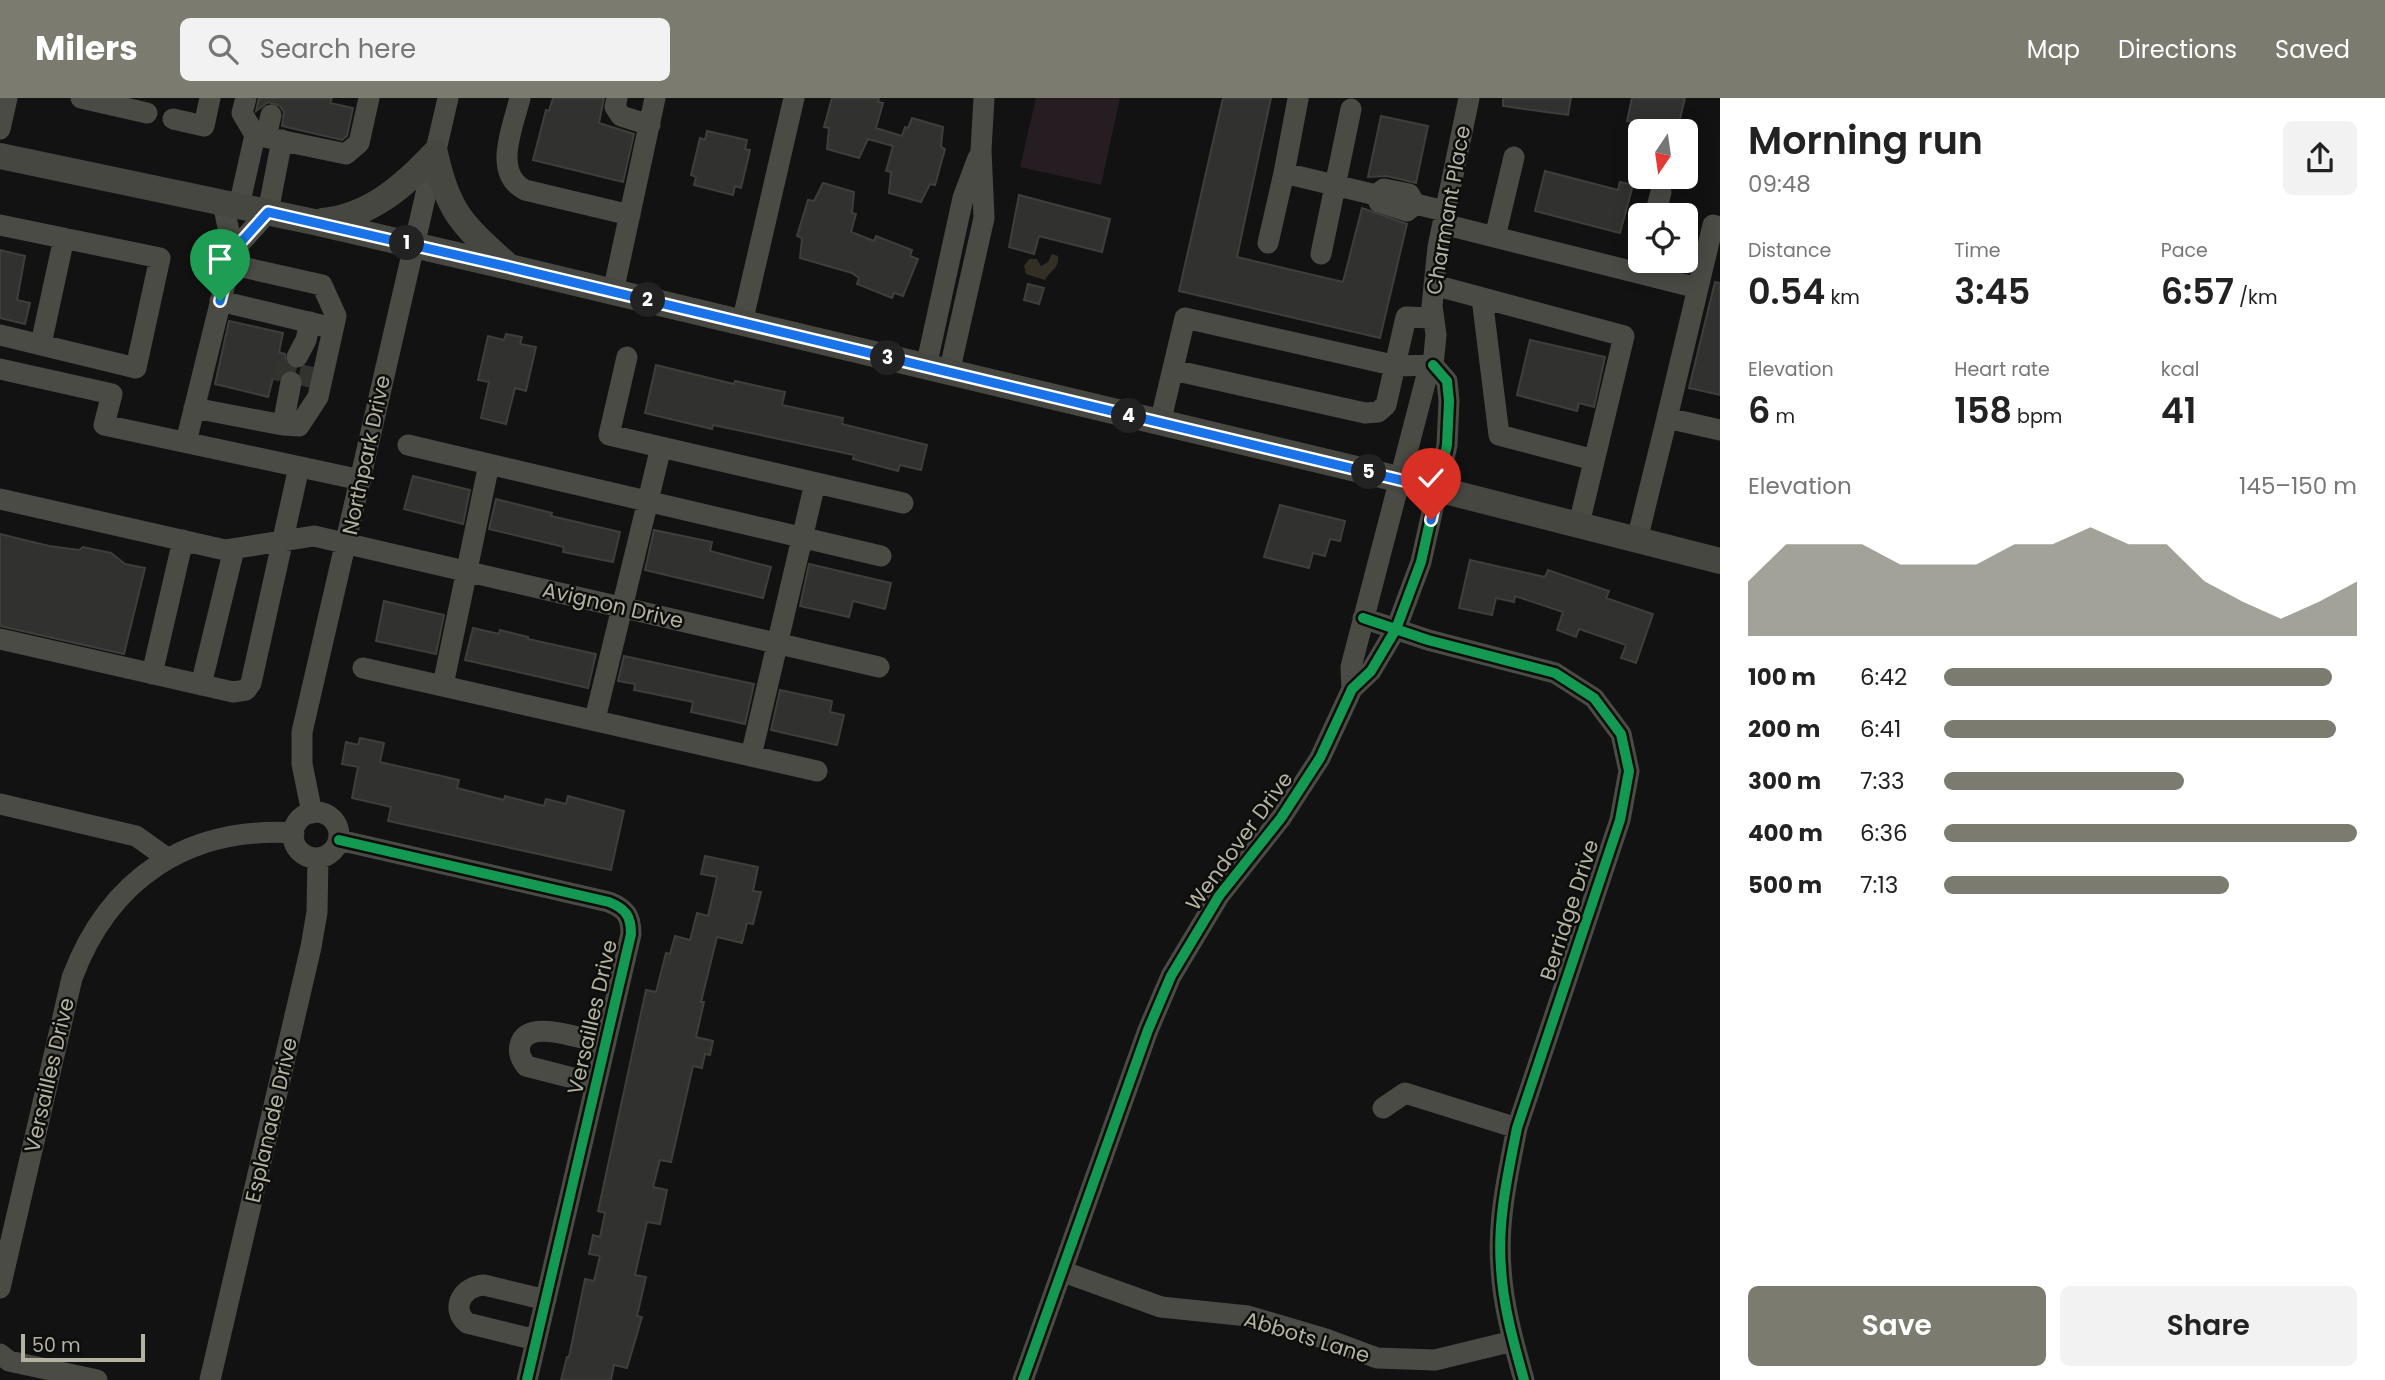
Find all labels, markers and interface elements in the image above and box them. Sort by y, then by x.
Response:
search box [180,18,670,81]
text: Milers [35,25,138,72]
icon: search [204,30,242,68]
text: Search here [260,31,416,67]
text: Map [2027,33,2080,66]
text: Directions [2118,33,2237,66]
text: Saved [2275,33,2350,66]
text: Morning run [1748,114,1983,167]
north arrow [1628,119,1698,189]
map controls [1628,119,1698,273]
button: share [2283,121,2357,195]
street label: Charmant Place [1419,123,1477,297]
text: 09:48 [1748,168,1811,200]
button: locate [1628,203,1698,273]
pin: 1 [390,226,424,260]
pin [190,229,250,301]
text: 1 [403,229,410,256]
text: Distance [1748,237,1831,264]
text: Time [1954,237,2001,264]
text: Pace [2161,237,2208,264]
icon: arrive [201,240,239,278]
text: 0.54 [1748,267,1825,316]
text: 3:45 [1954,267,2030,316]
text: 6:57 [2161,267,2234,316]
pin: 2 [630,282,666,318]
text: km [1825,284,1860,311]
text: /km [2234,284,2277,311]
text: 2 [642,286,653,313]
pin: 3 [870,341,906,376]
text: 3 [882,344,893,371]
text: Elevation [1748,356,1834,383]
text: Heart rate [1954,356,2050,383]
text: kcal [2161,356,2200,383]
street label: Northpark Drive [335,373,397,537]
text: 6 [1748,386,1770,435]
text: 158 [1954,386,2012,435]
text: 41 [2161,386,2196,435]
pin: 4 [1112,398,1146,434]
text: 4 [1122,402,1135,429]
text: m [1770,403,1795,430]
text: bpm [2012,403,2062,430]
pin [1401,448,1461,520]
pin: 5 [1352,454,1386,490]
text: 5 [1362,458,1375,485]
icon: check [1412,459,1450,497]
text: Elevation [1748,470,1852,502]
text: 145–150 m [2239,470,2357,502]
street label: Avignon Drive [540,575,686,635]
text: 100 m [1748,661,1816,693]
text: 6:42 [1860,661,1907,693]
text: 200 m [1748,713,1820,745]
text: 6:41 [1860,713,1901,745]
text: 300 m [1748,765,1821,797]
text: 7:33 [1860,765,1905,797]
street label: Wendover Drive [1179,766,1299,916]
text: 400 m [1748,817,1823,849]
text: 6:36 [1860,817,1908,849]
street label: Berridge Drive [1533,836,1605,984]
text: 500 m [1748,869,1822,901]
text: 7:13 [1860,869,1898,901]
street label: Versailles Drive [560,937,624,1097]
street label: Versailles Drive [17,995,81,1155]
street label: Esplanade Drive [238,1035,304,1205]
button: Save [1748,1286,2046,1366]
button: Share [2060,1286,2357,1366]
street label: Abbots Lane [1241,1304,1373,1370]
scale bar [21,1331,145,1363]
text: 50 m [32,1332,81,1359]

